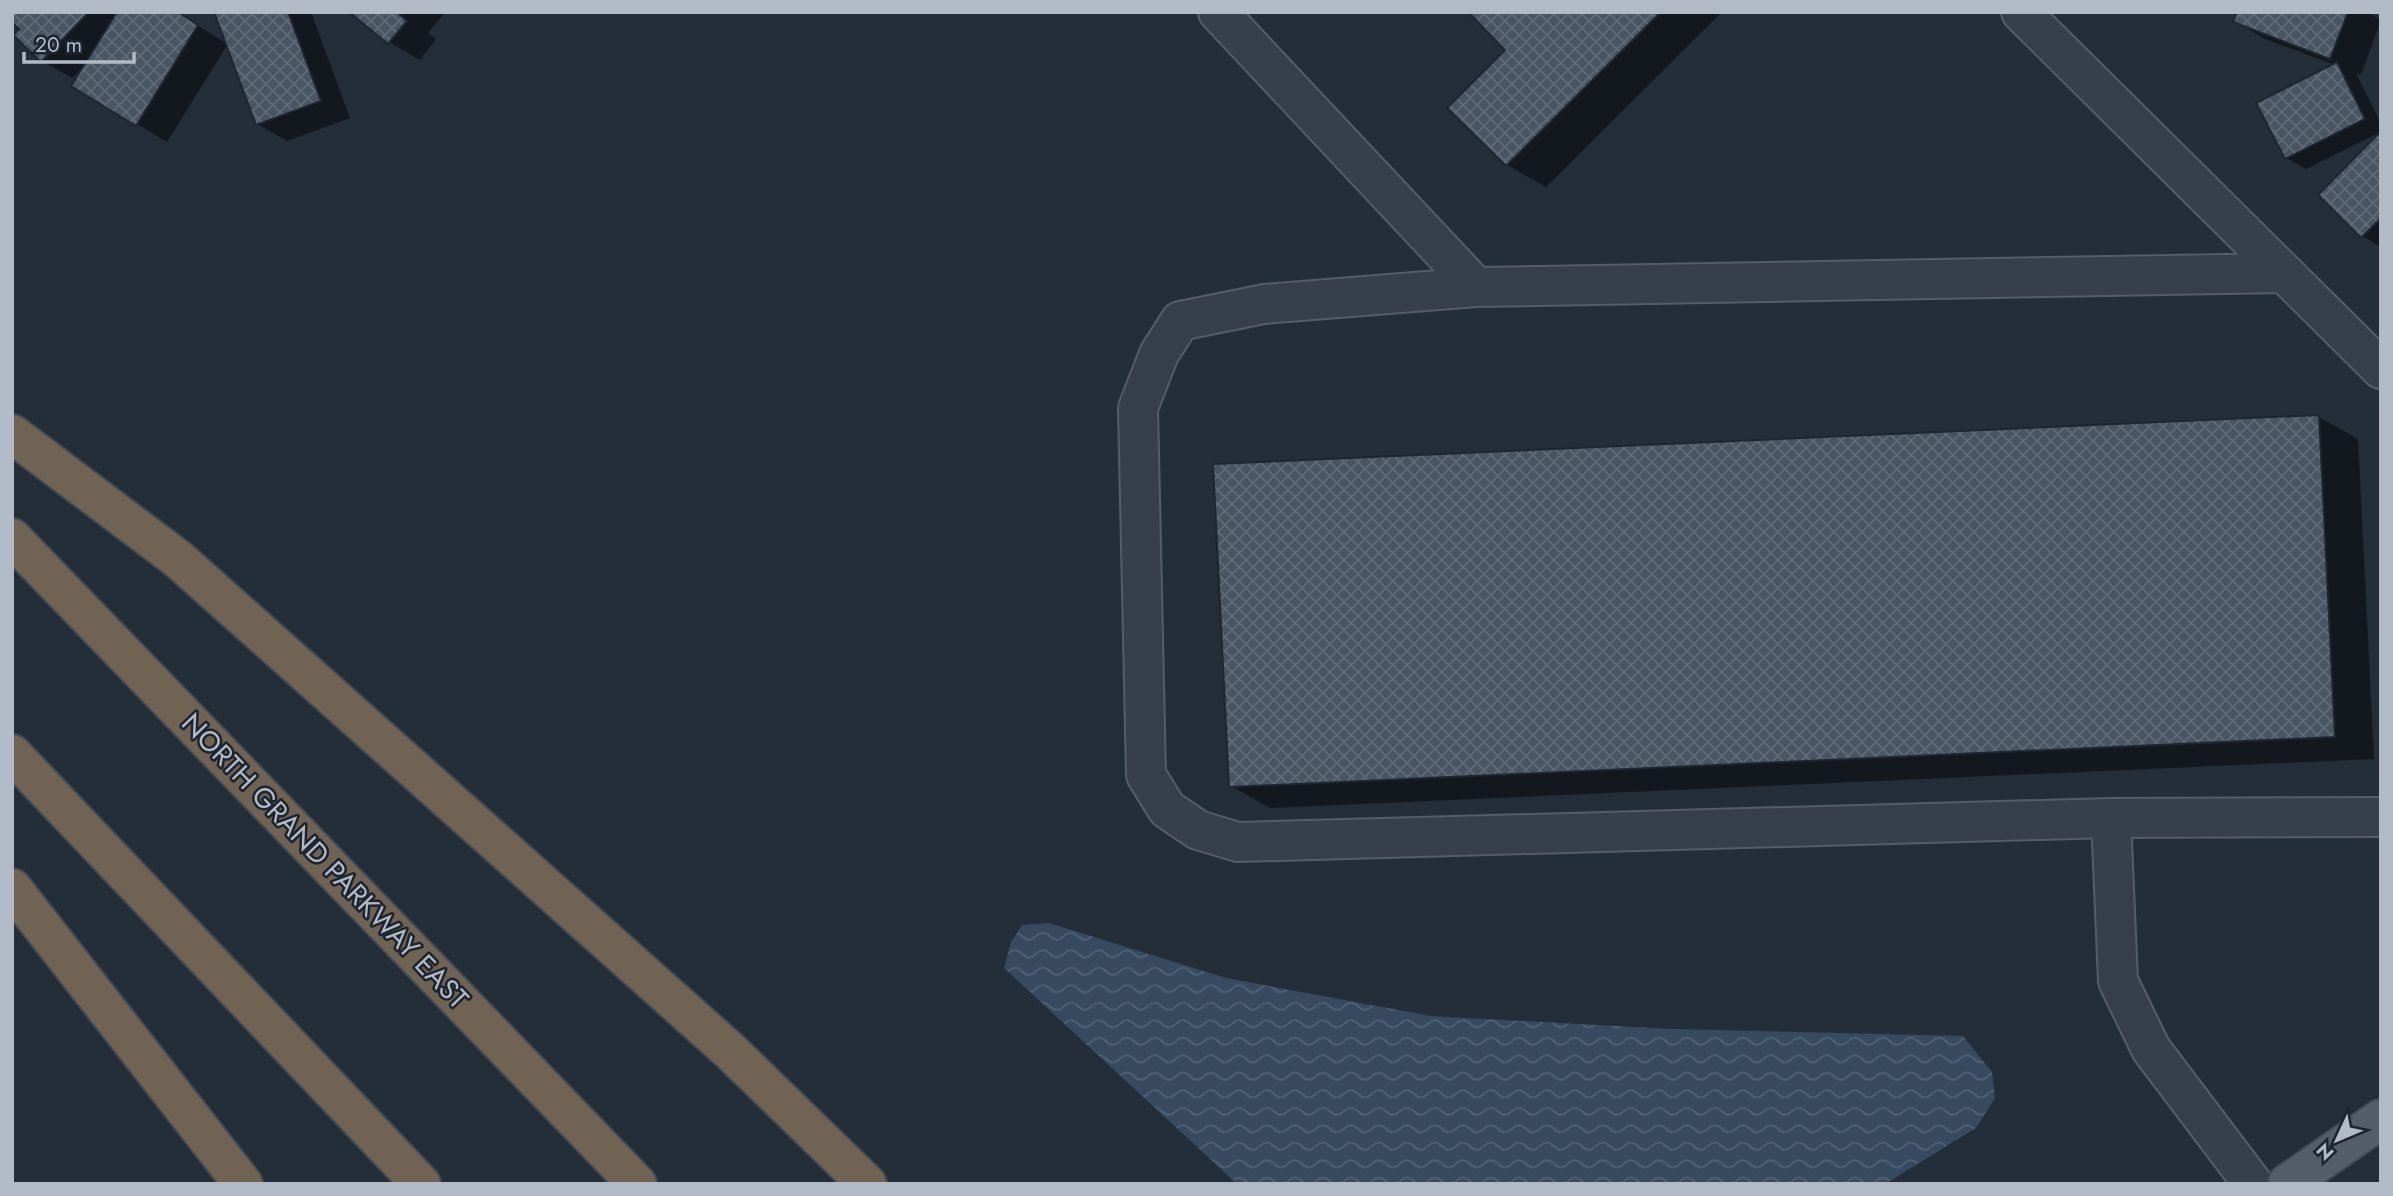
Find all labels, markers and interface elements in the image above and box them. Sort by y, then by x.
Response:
scale bar [24,21,135,65]
text: 20 m [35,30,82,60]
street label: NORTH GRAND PARKWAY EAST [172,704,478,1018]
north arrow [2302,1105,2372,1175]
text: N [2310,1137,2340,1166]

